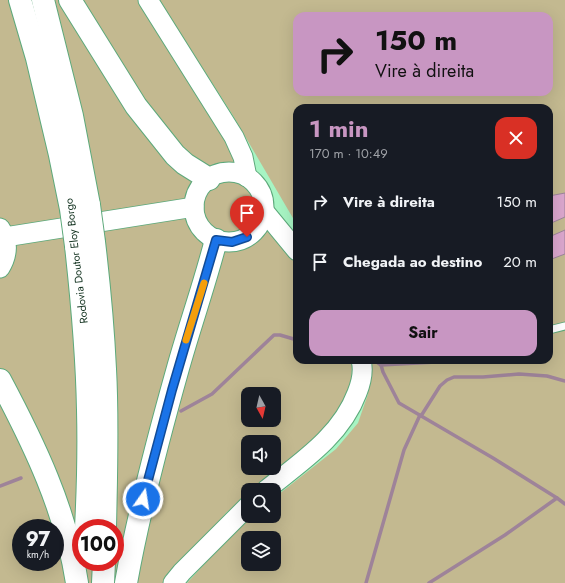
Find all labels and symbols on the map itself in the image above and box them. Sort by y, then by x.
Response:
pin [230,196,264,237]
street label: Rodovia Doutor Eloy Borgo [60,197,92,325]
north arrow [241,387,281,427]
position arrow [122,478,164,520]
speed limit sign: 100 [72,519,124,571]

